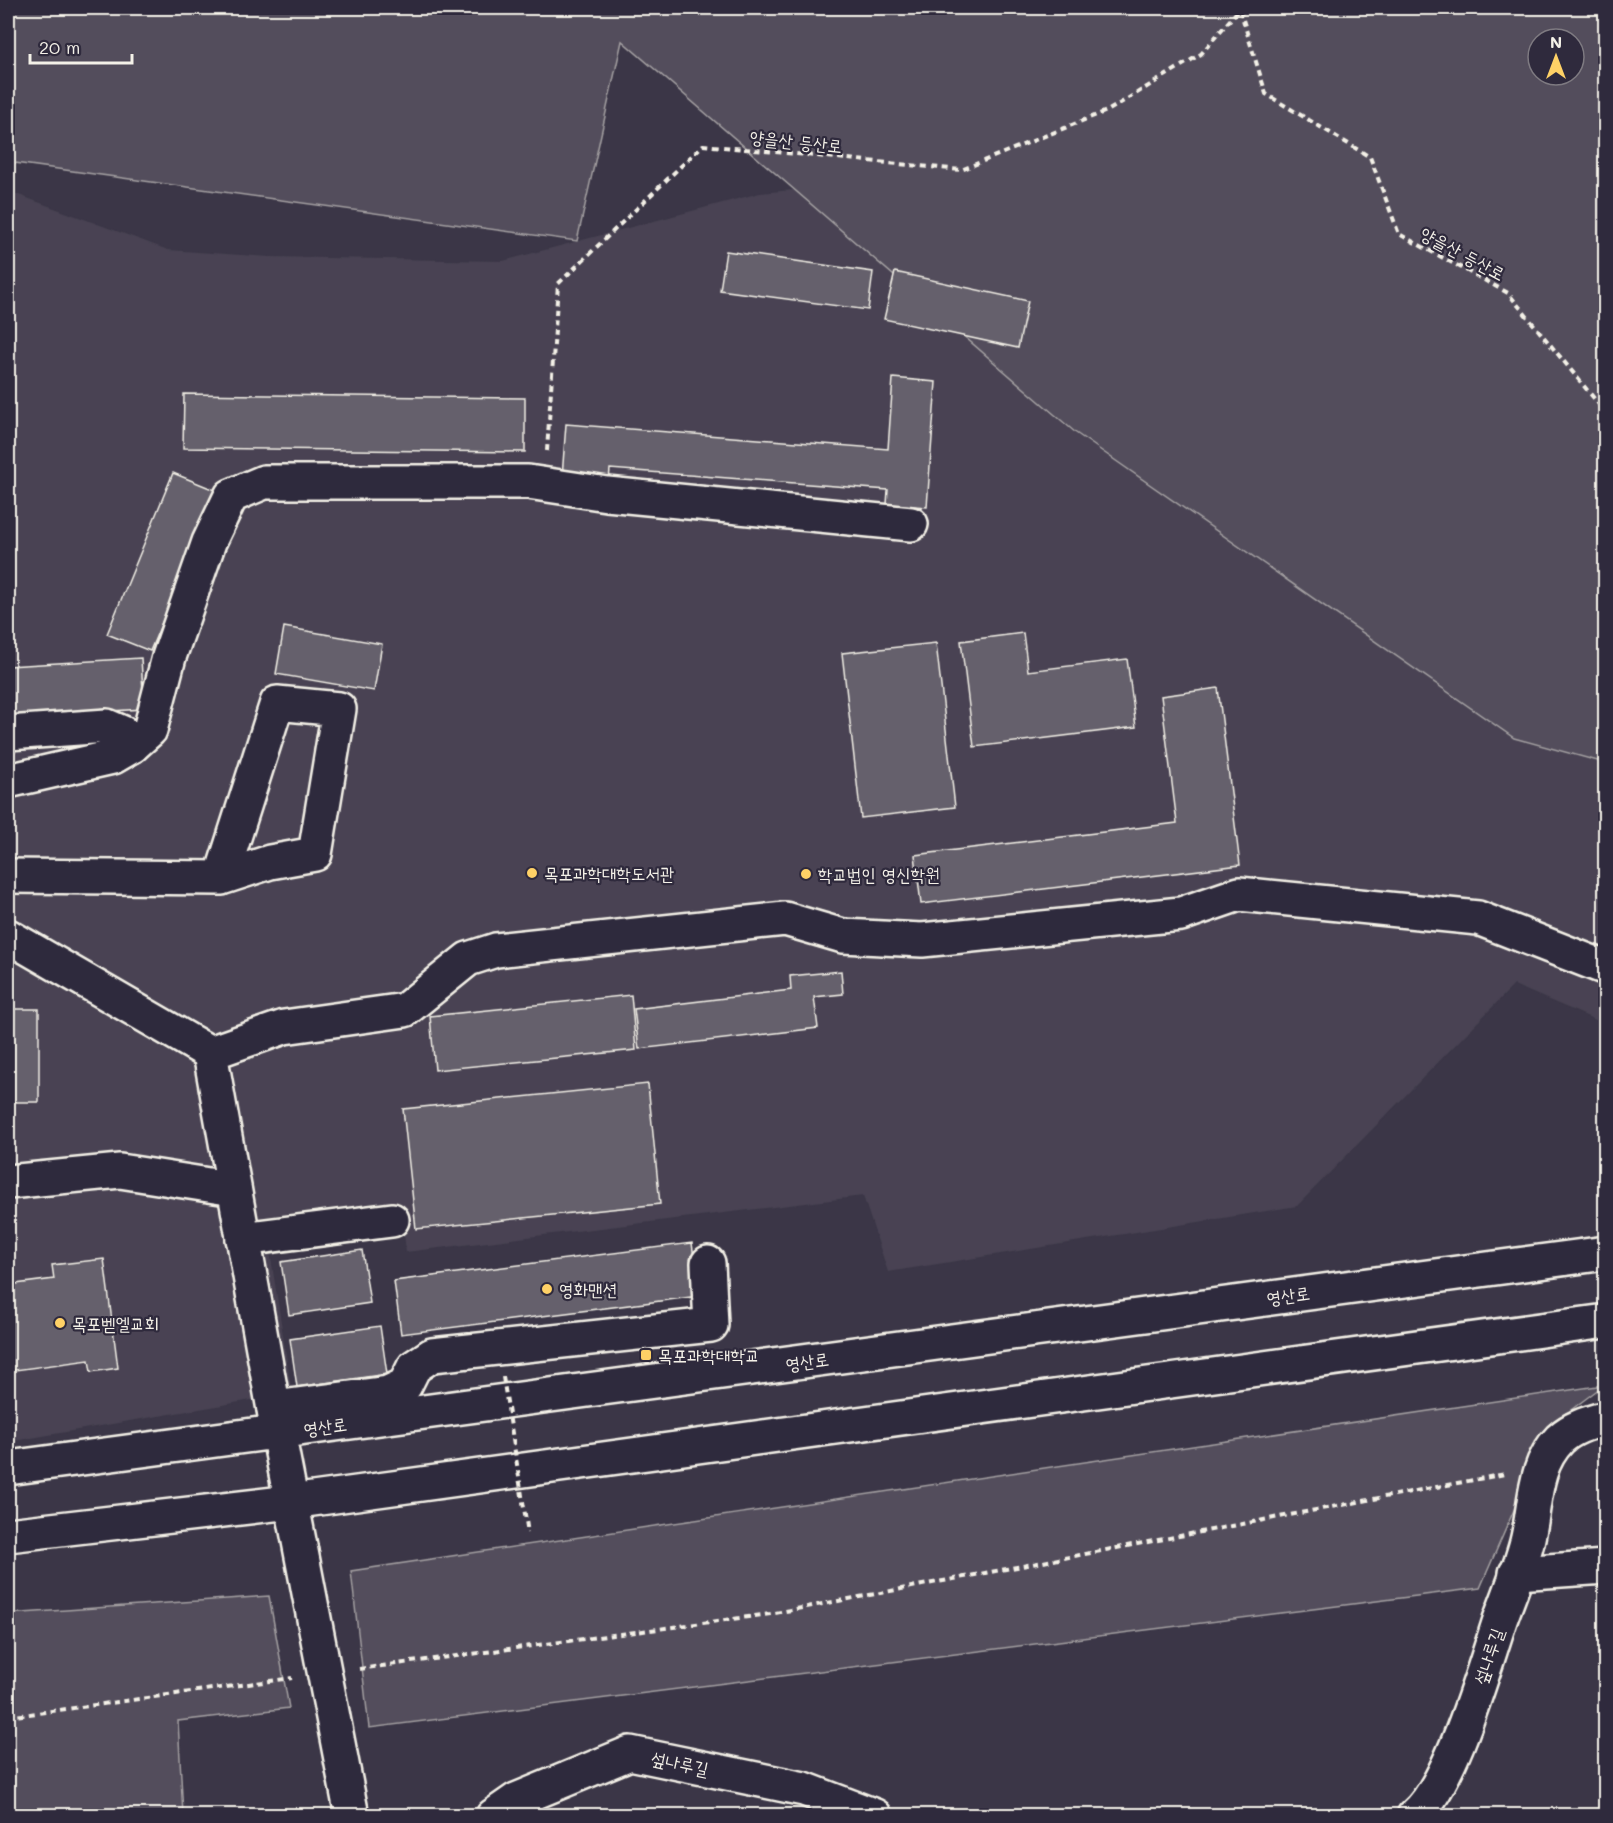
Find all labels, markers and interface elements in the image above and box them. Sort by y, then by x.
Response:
scale bar [30,27,132,65]
north arrow [1526,27,1586,87]
text: N [1550,31,1562,52]
text: 20 m [39,35,80,59]
street label: 양을산 등산로 [749,124,843,158]
street label: 양을산 등산로 [1416,221,1510,285]
place label: 목포과학대학도서관 [544,861,674,885]
place label: 학교법인 영신학원 [818,862,940,886]
marker: 목포과학대학도서관 [525,866,539,880]
marker: 학교법인 영신학원 [799,867,813,881]
place label: 영화맨션 [559,1277,617,1301]
street label: 영산로 [1265,1280,1311,1310]
marker: 영화맨션 [540,1282,554,1296]
place label: 목포벧엘교회 [72,1311,159,1335]
marker: 목포벧엘교회 [53,1316,67,1330]
place label: 목포과학대학교 [658,1343,759,1367]
street label: 영산로 [784,1346,830,1376]
marker: 목포과학대학교 [639,1348,653,1362]
street label: 영산로 [302,1411,348,1441]
street label: 섶나루길 [1467,1624,1509,1687]
street label: 섶나루길 [649,1745,711,1781]

